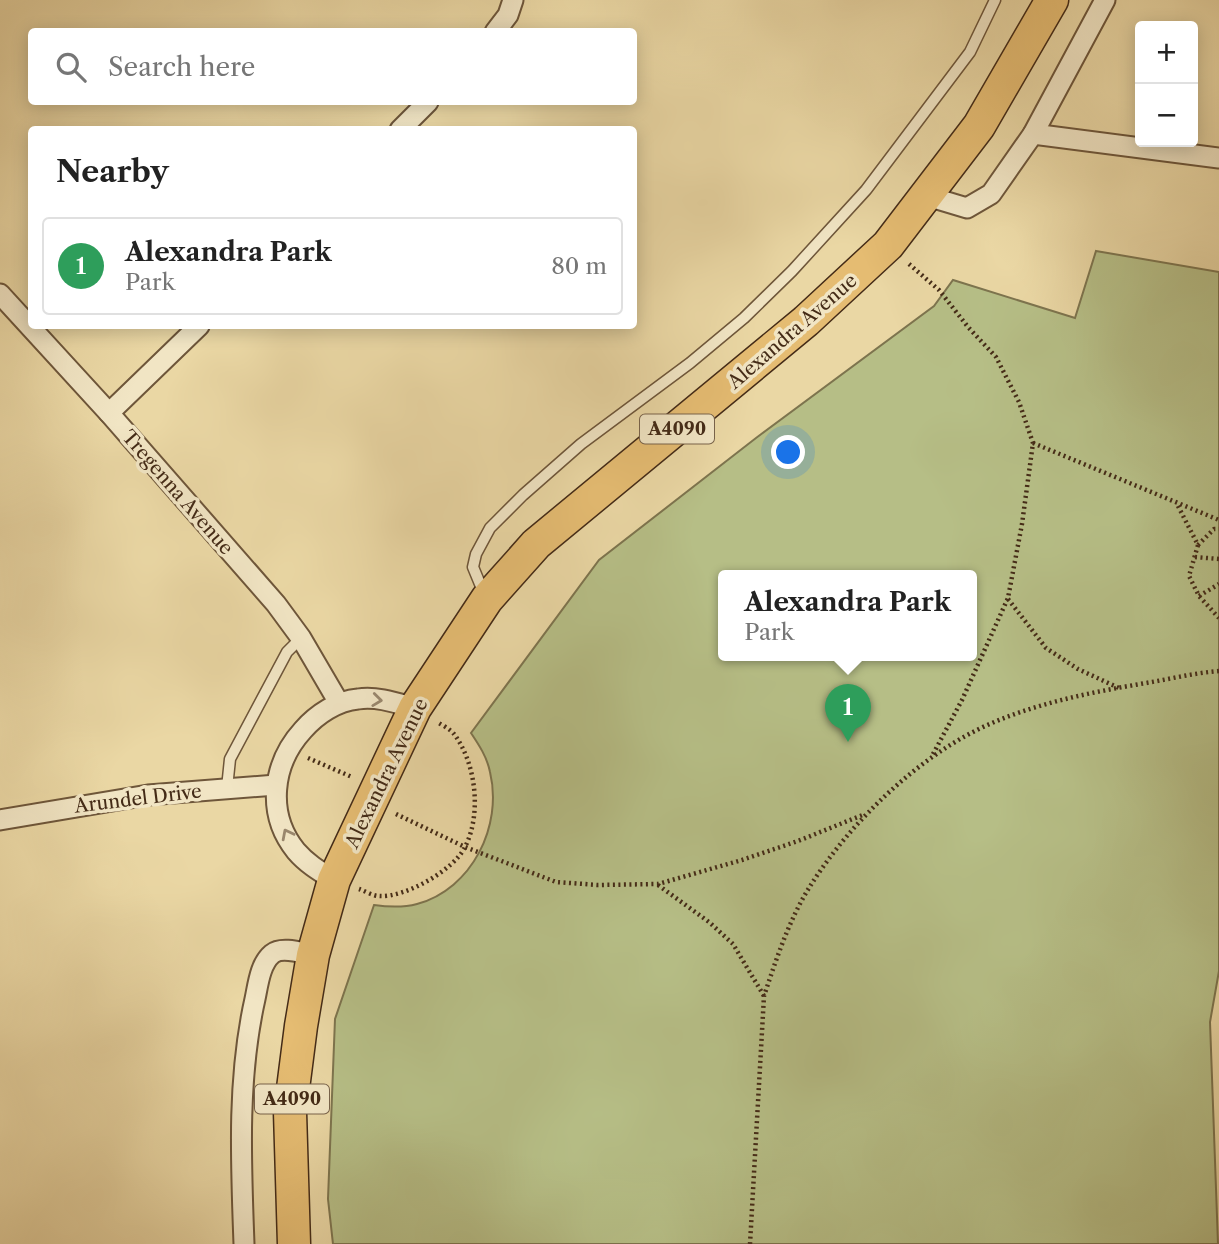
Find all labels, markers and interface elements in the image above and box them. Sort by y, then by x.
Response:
map controls [1135,21,1198,147]
button: + [1135,21,1198,84]
search box [28,28,637,105]
icon: search [52,48,90,86]
text: Search here [108,51,255,83]
button: − [1135,84,1198,147]
text: Nearby [56,153,169,190]
text: Alexandra Park [125,236,332,268]
text: 1 [76,252,86,280]
text: 80 m [551,252,607,280]
text: Park [125,268,175,296]
street label: Alexandra Avenue [722,269,862,394]
road number: A4090 [640,414,714,444]
street label: Tregenna Avenue [117,425,238,559]
your location [771,435,805,469]
popup [718,570,977,661]
text: Alexandra Park [744,586,951,618]
text: Park [744,618,794,646]
pin: 1 [825,684,871,742]
one-way arrow [371,692,383,707]
street label: Alexandra Avenue [340,695,433,853]
street label: Arundel Drive [72,779,203,818]
one-way arrow [281,829,295,841]
road number: A4090 [255,1084,329,1114]

